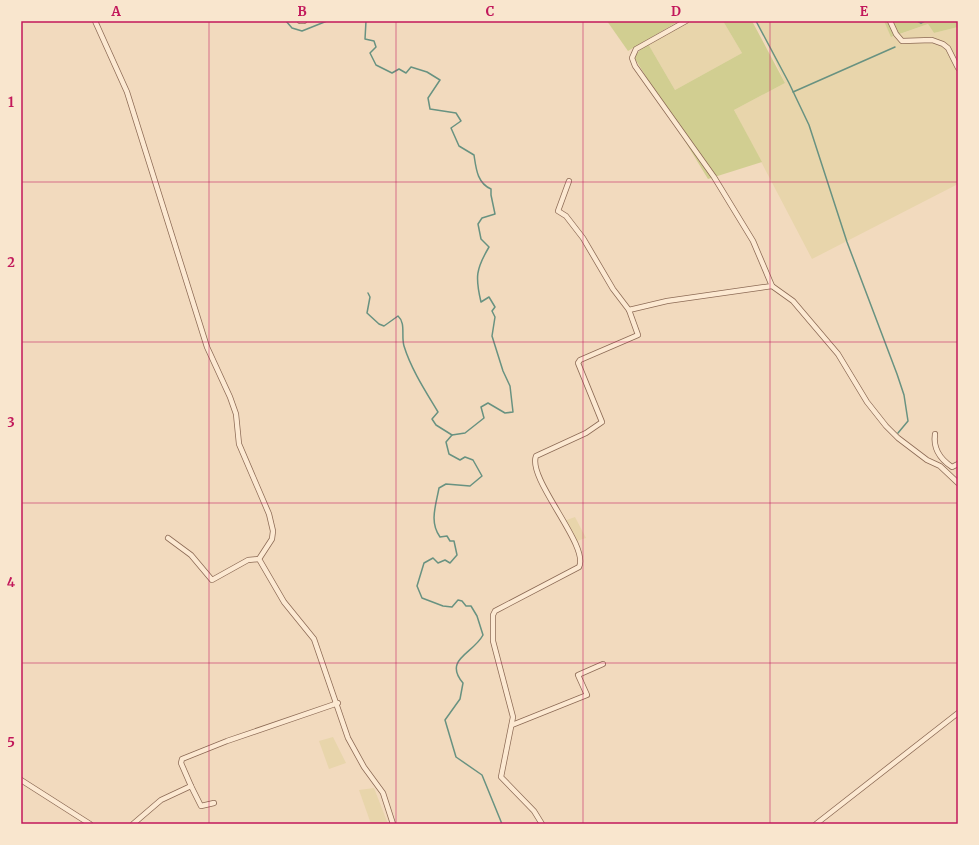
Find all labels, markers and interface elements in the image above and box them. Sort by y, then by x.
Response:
text: A [110,3,121,20]
text: B [297,3,307,20]
text: C [486,3,495,20]
text: D [671,3,681,20]
text: E [860,3,869,20]
text: 1 [8,94,14,111]
text: 2 [7,254,15,271]
text: 3 [7,414,15,431]
text: 4 [7,574,16,591]
text: 5 [7,734,15,751]

